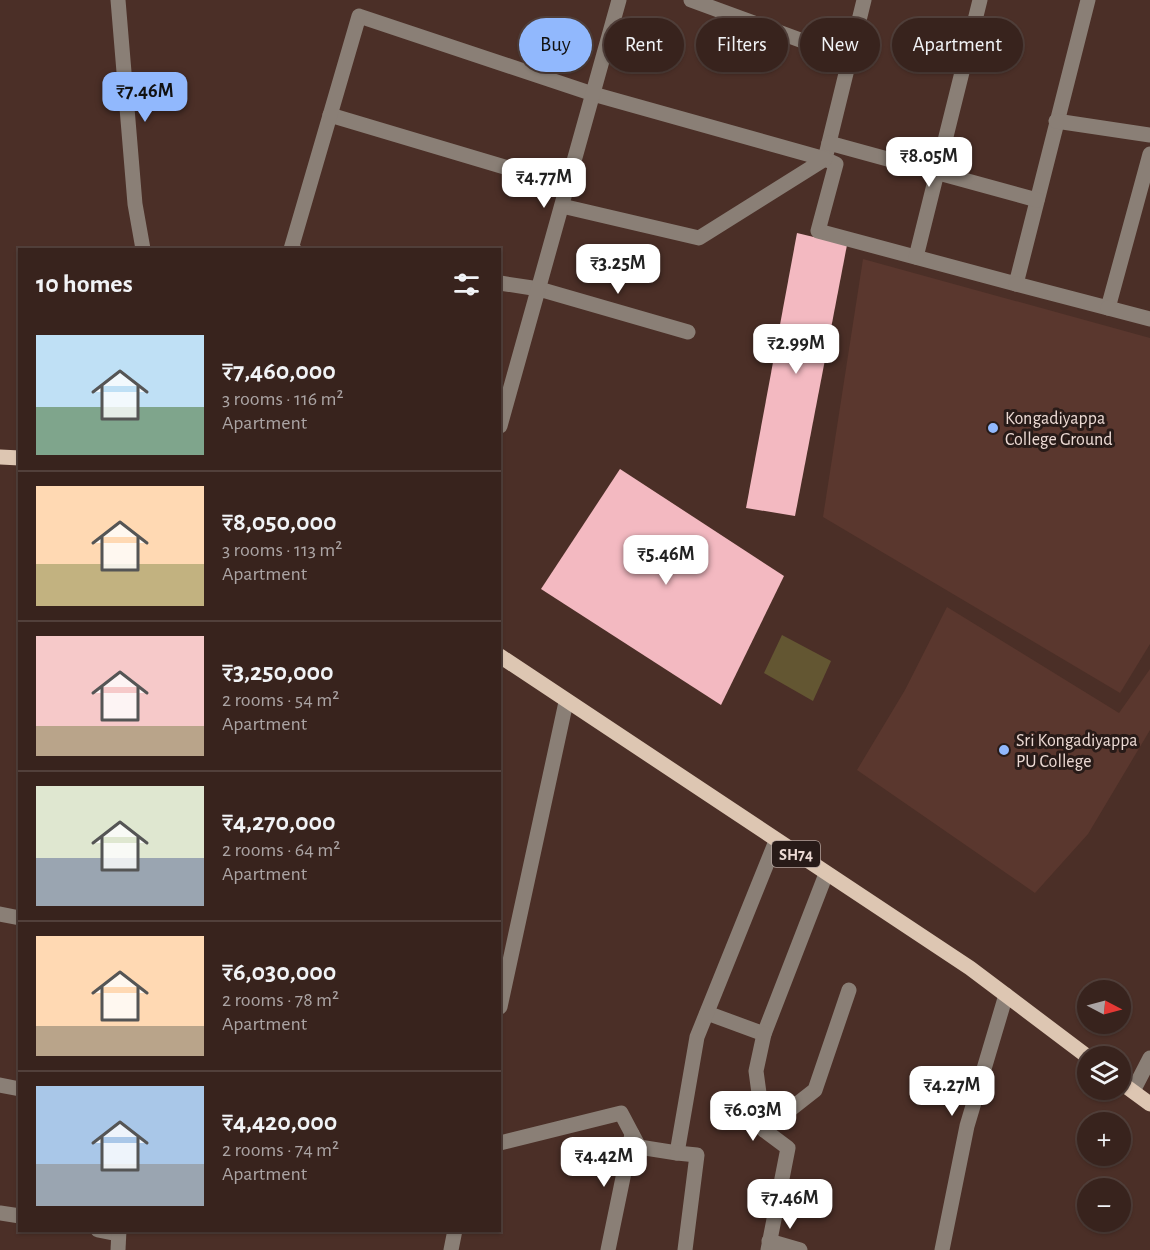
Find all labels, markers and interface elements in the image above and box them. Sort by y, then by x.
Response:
chip: Buy [519,18,592,72]
chip: Rent [604,18,684,72]
chip: Filters [696,18,788,72]
chip: New [800,18,880,72]
chip: Apartment [892,18,1023,72]
pin: ₹7.46M [96,72,194,123]
text: ₹7.46M [116,81,174,101]
pin: ₹8.05M [880,137,978,188]
text: ₹8.05M [900,146,958,166]
pin: ₹4.77M [495,158,593,209]
text: ₹4.77M [516,167,572,187]
pin: ₹3.25M [569,244,667,295]
text: ₹3.25M [590,253,646,273]
icon: filters [450,268,483,301]
text: 10 homes [36,271,133,297]
pin: ₹2.99M [747,324,845,375]
text: ₹2.99M [767,333,825,353]
text: ₹7,460,000 [222,358,336,384]
icon: home [84,359,156,431]
text: 3 rooms · 116 m² [222,389,343,409]
place label: Kongadiyappa College Ground [1005,410,1113,449]
text: Apartment [222,413,307,433]
marker: Kongadiyappa College Ground [986,421,1000,435]
text: ₹8,050,000 [222,509,337,535]
icon: home [84,510,156,582]
pin: ₹5.46M [617,535,715,586]
text: 3 rooms · 113 m² [222,540,342,560]
text: ₹5.46M [637,544,695,564]
text: Apartment [222,564,307,584]
text: ₹3,250,000 [222,659,334,685]
icon: home [84,660,156,732]
text: 2 rooms · 54 m² [222,690,339,710]
text: Apartment [222,714,307,734]
place label: Sri Kongadiyappa PU College [1016,732,1138,771]
marker: Sri Kongadiyappa PU College [997,743,1011,757]
text: ₹4,270,000 [222,809,336,835]
icon: home [84,810,156,882]
text: 2 rooms · 64 m² [222,840,340,860]
road number: SH74 [772,841,820,867]
text: Apartment [222,864,307,884]
text: ₹6,030,000 [222,959,336,985]
icon: home [84,960,156,1032]
north arrow [1077,980,1131,1034]
map controls [1077,980,1131,1232]
text: 2 rooms · 78 m² [222,990,339,1010]
text: Apartment [222,1014,307,1034]
button: layers [1077,1046,1131,1100]
pin: ₹4.27M [903,1066,1001,1117]
text: ₹4.27M [923,1075,981,1095]
pin: ₹6.03M [704,1091,802,1142]
text: ₹6.03M [724,1100,782,1120]
text: ₹4,420,000 [222,1109,337,1135]
icon: home [84,1110,156,1182]
button: + [1077,1112,1131,1166]
pin: ₹4.42M [555,1137,653,1188]
text: 2 rooms · 74 m² [222,1140,339,1160]
text: ₹4.42M [575,1146,633,1166]
text: Apartment [222,1164,307,1184]
button: − [1077,1178,1131,1232]
pin: ₹7.46M [741,1179,839,1230]
text: ₹7.46M [761,1188,819,1208]

